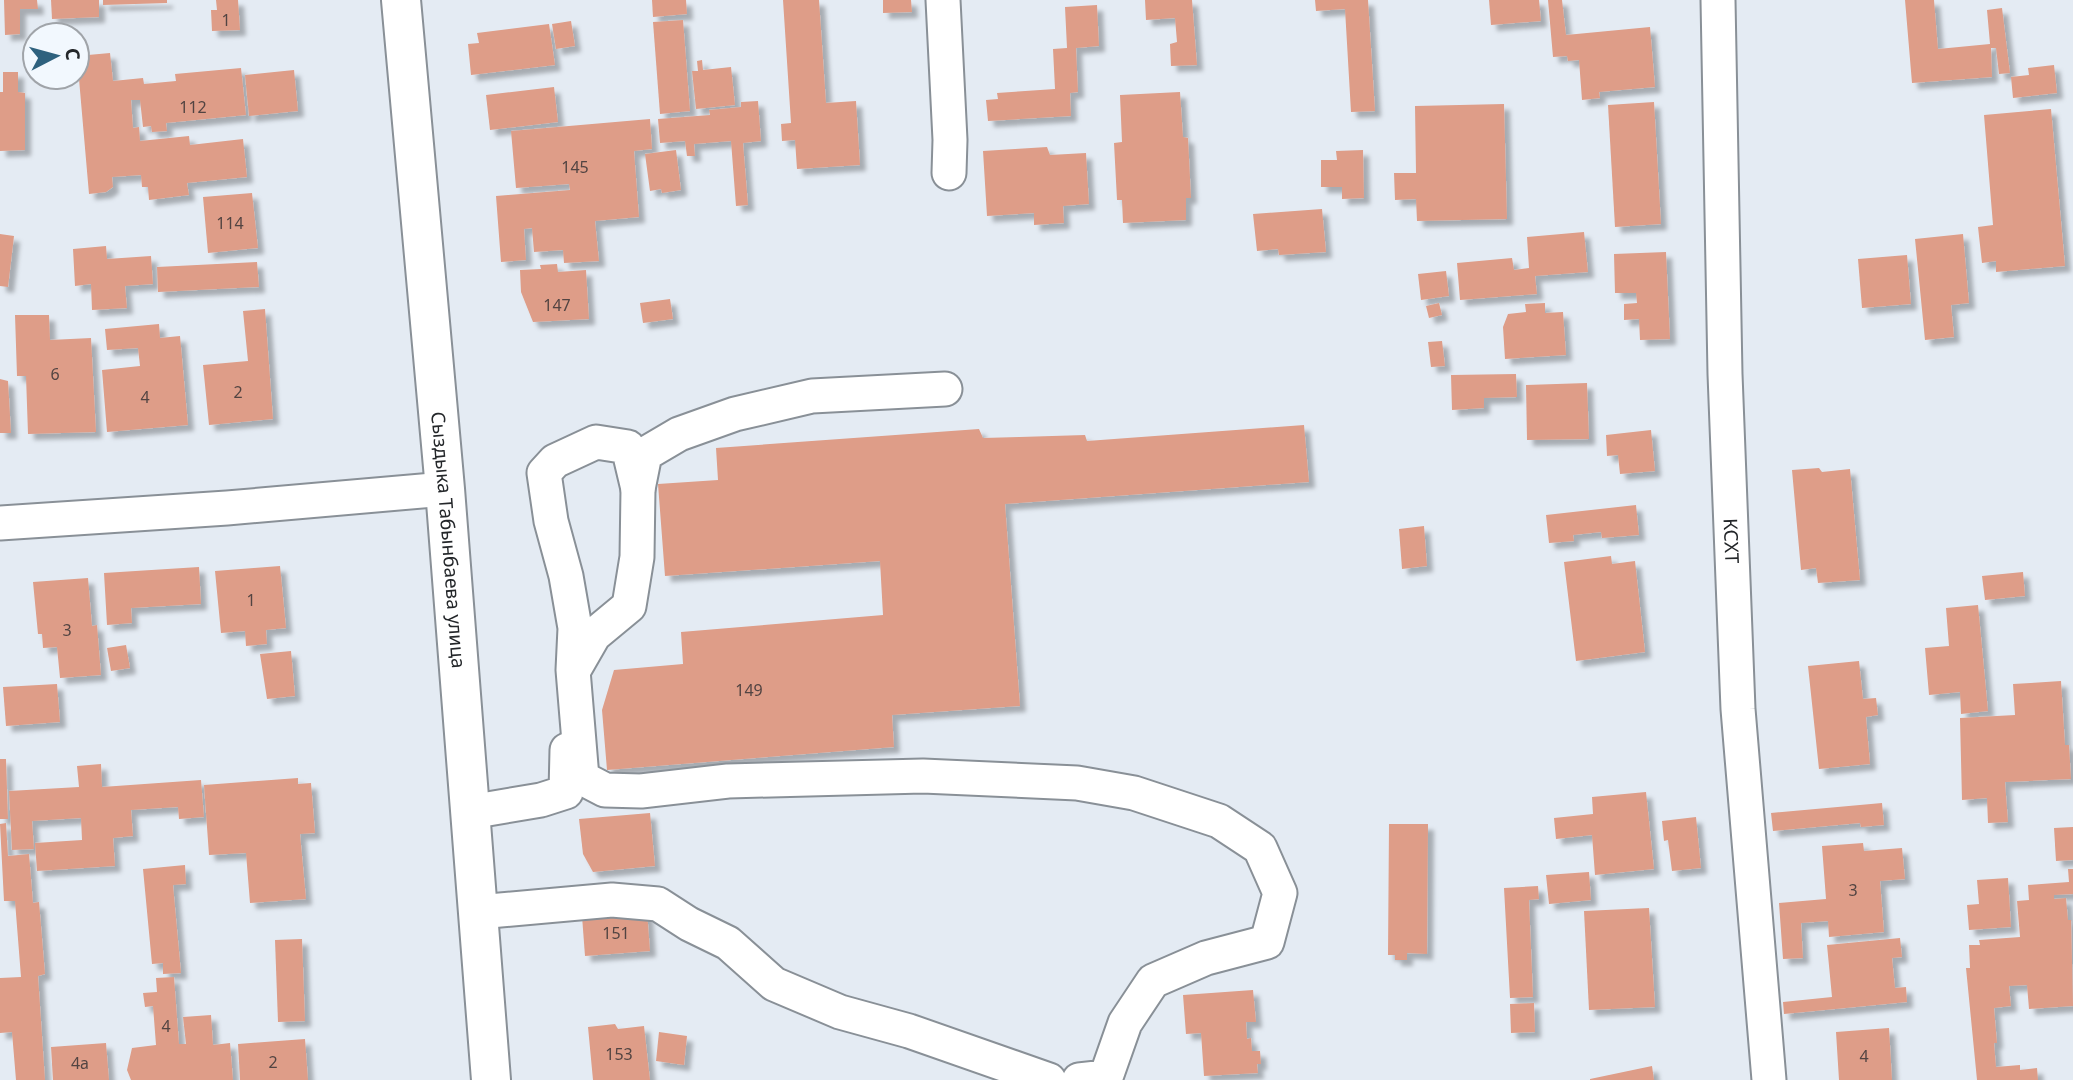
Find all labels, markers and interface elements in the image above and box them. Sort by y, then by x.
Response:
house number: 1 [221,9,231,31]
north arrow [21,21,91,91]
text: С [59,47,86,62]
house number: 112 [179,96,207,118]
house number: 145 [561,156,589,178]
house number: 114 [216,212,244,234]
house number: 147 [543,294,571,316]
house number: 6 [50,363,60,385]
house number: 2 [233,381,243,403]
house number: 4 [140,386,150,408]
street label: Сыздыка Табынбаева улица [425,410,472,669]
street label: КСХТ [1718,518,1745,564]
house number: 1 [246,589,256,611]
house number: 3 [62,619,72,641]
house number: 149 [735,679,763,701]
house number: 3 [1848,879,1858,901]
house number: 151 [602,922,630,944]
house number: 4 [161,1015,171,1037]
house number: 153 [605,1043,633,1065]
house number: 4 [1859,1045,1869,1067]
house number: 2 [268,1051,278,1073]
house number: 4а [71,1052,89,1074]

